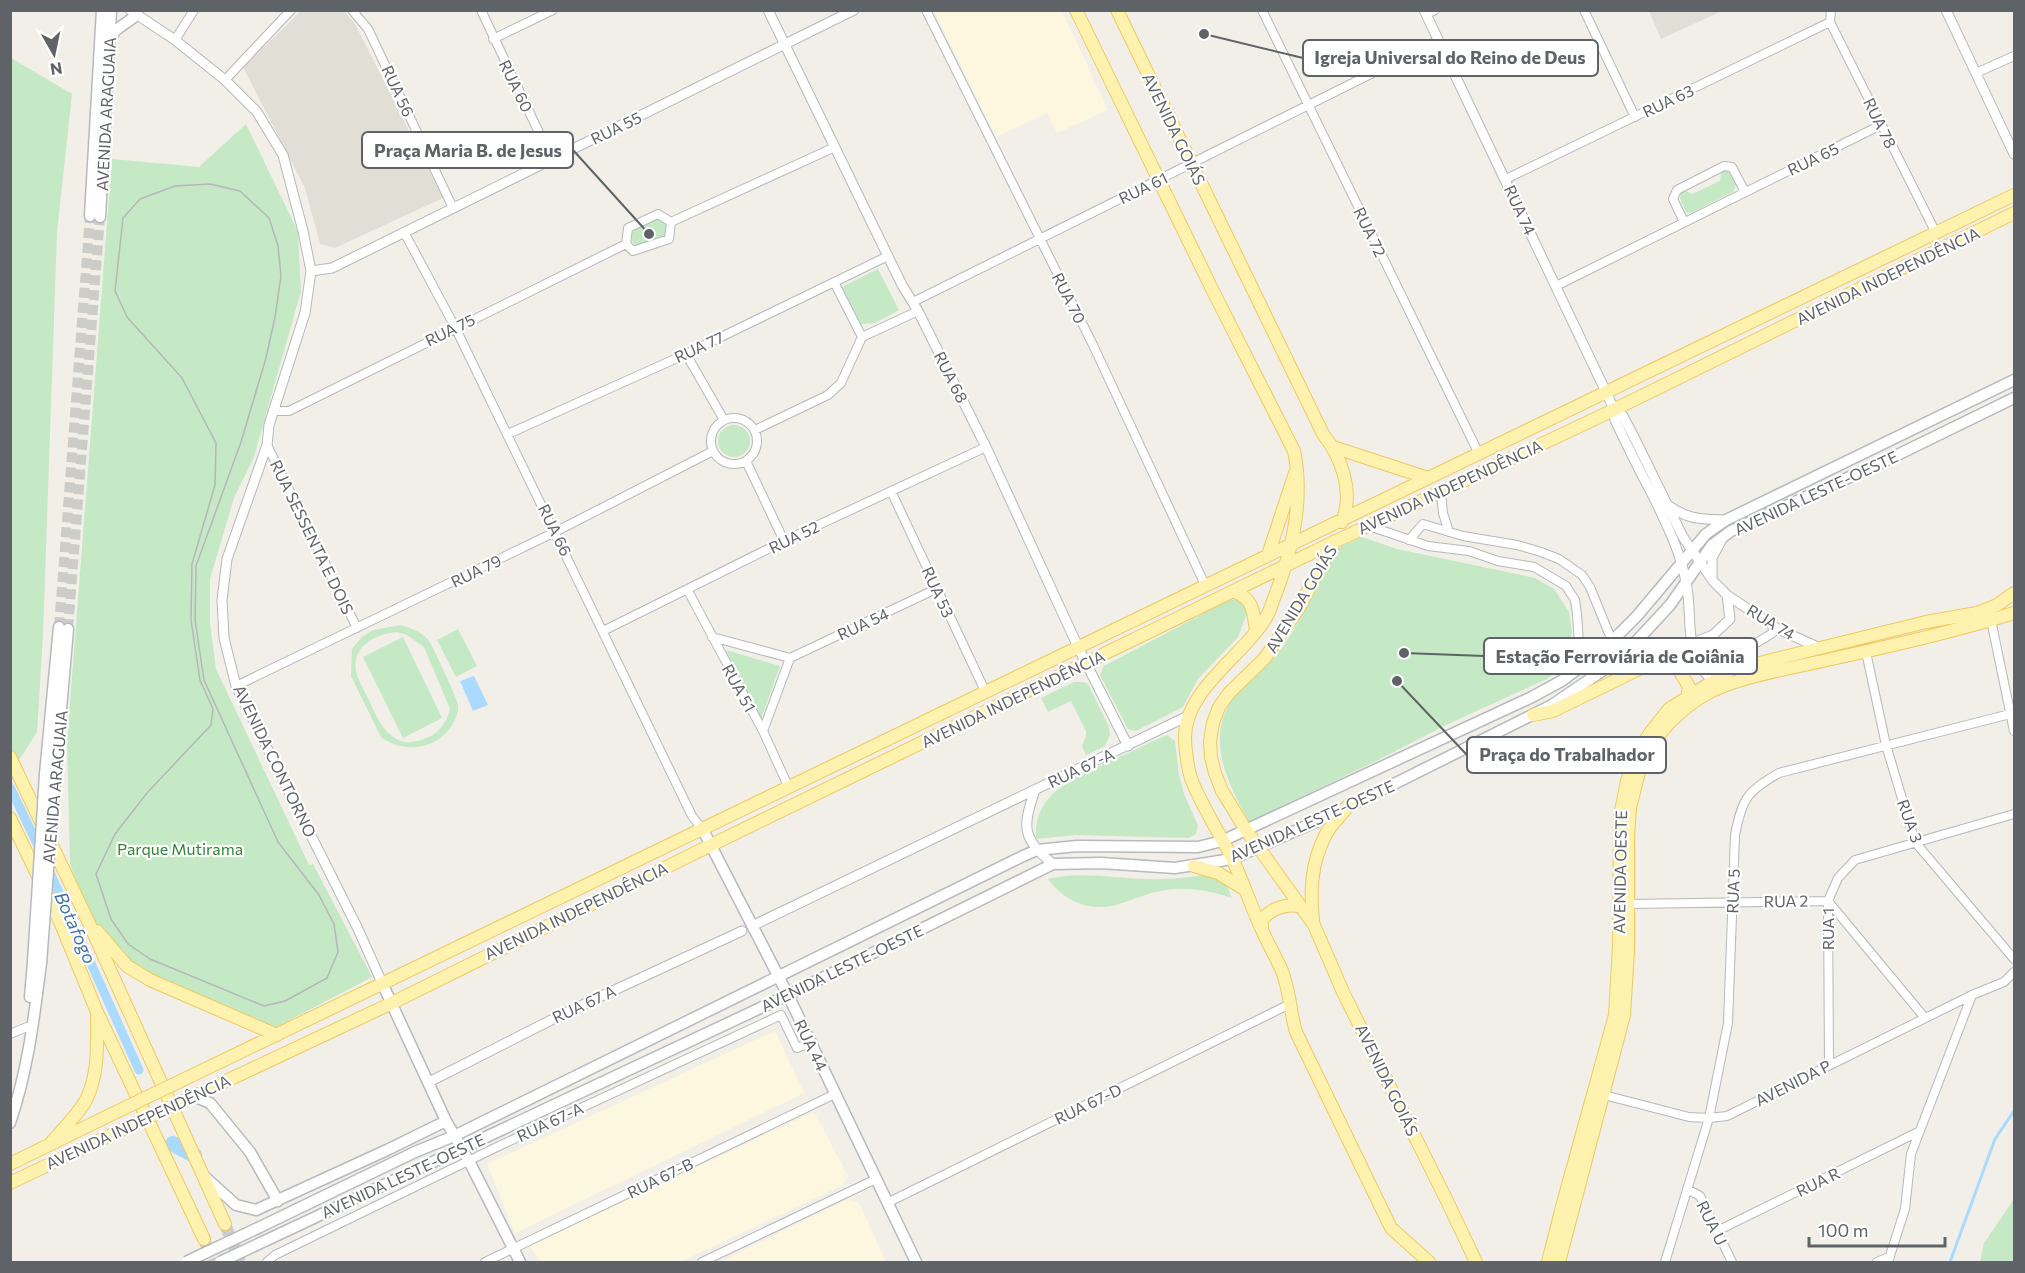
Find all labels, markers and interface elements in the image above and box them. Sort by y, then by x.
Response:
north arrow [24,24,84,84]
street label: AVENIDA ARAGUAIA [92,37,119,191]
callout: Igreja Universal do Reino de Deus [1303,40,1598,76]
text: Igreja Universal do Reino de Deus [1314,46,1586,68]
street label: RUA 60 [496,57,537,115]
text: N [49,59,64,80]
street label: RUA 56 [378,62,419,120]
street label: AVENIDA GOIÁS [1139,70,1210,188]
street label: RUA 63 [1639,80,1696,121]
street label: RUA 78 [1860,94,1901,151]
street label: RUA 55 [587,107,644,148]
callout: Praça Maria B. de Jesus [362,132,573,168]
street label: RUA 65 [1784,138,1841,179]
text: Praça Maria B. de Jesus [374,139,562,161]
street label: RUA 61 [1115,168,1170,208]
street label: RUA 74 [1501,182,1540,238]
street label: RUA 72 [1350,204,1391,260]
street label: AVENIDA INDEPENDÊNCIA [1793,223,1983,328]
street label: RUA 70 [1049,269,1090,326]
street label: RUA 75 [422,309,478,350]
street label: RUA 77 [671,327,727,366]
street label: RUA 68 [930,348,972,406]
street label: AVENIDA INDEPENDÊNCIA [1354,435,1545,538]
street label: AVENIDA LESTE-OESTE [1731,446,1901,539]
street label: RUA SESSENTA E DOIS [267,457,358,617]
street label: RUA 66 [535,501,576,559]
street label: RUA 52 [765,516,822,557]
street label: AVENIDA GOIÁS [1261,542,1340,656]
street label: RUA 79 [447,550,504,591]
street label: RUA 53 [918,563,958,620]
street label: RUA 74 [1744,600,1799,644]
street label: RUA 54 [834,603,892,644]
callout: Estação Ferroviária de Goiânia [1484,638,1757,674]
text: Estação Ferroviária de Goiânia [1495,645,1745,667]
street label: AVENIDA INDEPENDÊNCIA [918,646,1108,751]
street label: RUA 51 [719,661,760,715]
street label: AVENIDA CONTORNO [230,682,321,840]
street label: AVENIDA ARAGUAIA [38,709,71,865]
callout: Praça do Trabalhador [1467,737,1666,773]
text: Praça do Trabalhador [1479,743,1655,765]
street label: RUA 67-A [1044,744,1117,791]
street label: AVENIDA LESTE-OESTE [1227,776,1397,865]
street label: RUA 3 [1894,797,1927,845]
street label: AVENIDA OESTE [1609,810,1630,934]
park label: Parque Mutirama [117,839,243,858]
street label: AVENIDA INDEPENDÊNCIA [481,858,671,963]
street label: RUA 5 [1722,868,1743,914]
water label: Botafogo [50,888,102,967]
street label: RUA 2 [1764,891,1809,910]
street label: RUA 1 [1818,908,1837,950]
street label: AVENIDA LESTE-OESTE [758,920,926,1015]
street label: RUA 67 A [549,981,619,1027]
street label: RUA 44 [791,1016,832,1074]
street label: AVENIDA GOIÁS [1352,1021,1423,1139]
street label: AVENIDA P [1752,1055,1834,1110]
street label: AVENIDA INDEPENDÊNCIA [42,1070,233,1173]
street label: RUA 67-D [1051,1079,1124,1128]
street label: RUA 67-A [513,1098,586,1145]
street label: AVENIDA LESTE-OESTE [318,1129,488,1222]
street label: RUA 67-B [624,1153,696,1202]
street label: RUA R [1793,1163,1843,1200]
street label: RUA U [1693,1197,1732,1248]
scale bar [1809,1210,1946,1248]
text: 100 m [1818,1219,1868,1241]

